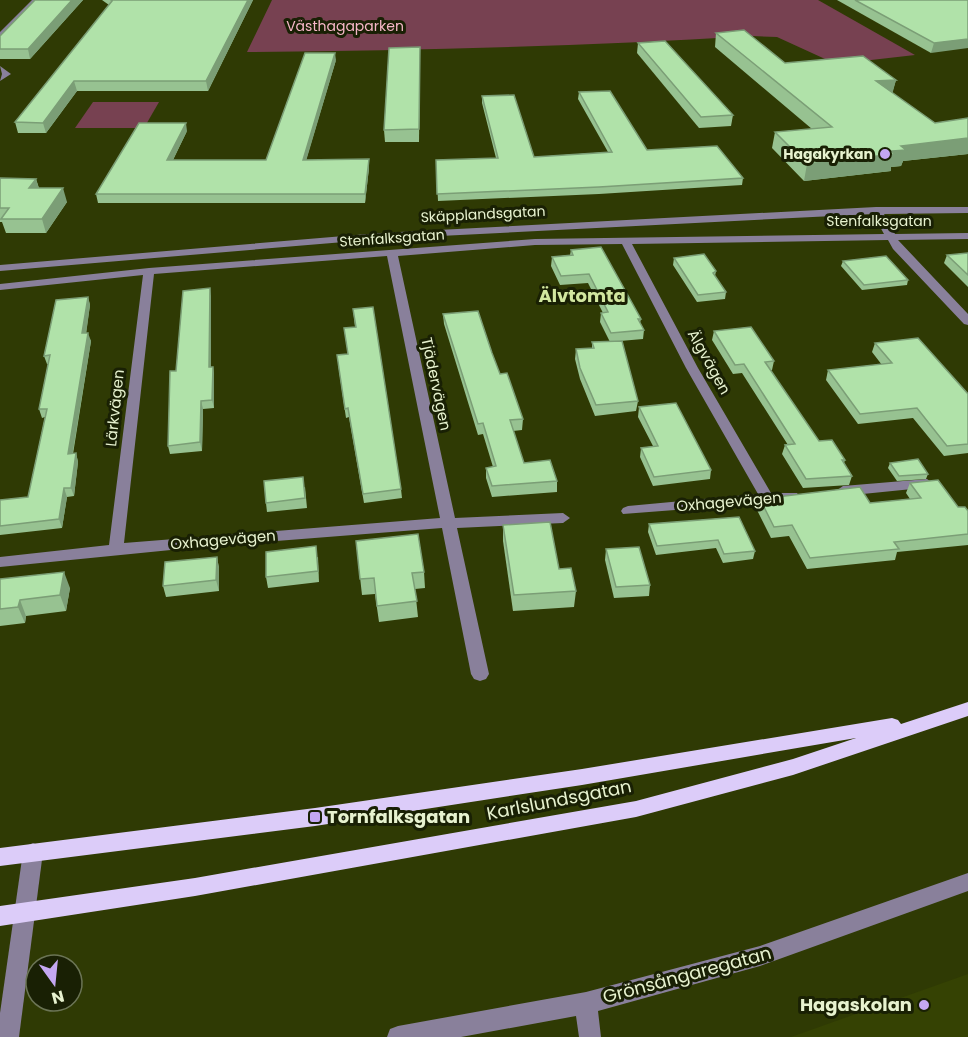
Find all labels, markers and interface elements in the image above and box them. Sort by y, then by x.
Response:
park label: Västhagaparken [286,16,404,36]
place label: Hagakyrkan [783,144,873,164]
marker: Hagakyrkan [878,147,892,161]
street label: Skäpplandsgatan [420,201,546,227]
street label: Stenfalksgatan [826,211,932,231]
street label: Stenfalksgatan [339,224,445,252]
district label: Älvtomta [538,283,626,308]
street label: Älgvägen [683,325,736,398]
street label: Tjädervägen [416,335,457,432]
street label: Lärkvägen [100,368,129,448]
street label: Oxhagevägen [675,486,783,517]
street label: Oxhagevägen [169,524,277,555]
street label: Karlslundsgatan [484,773,633,826]
place label: Tornfalksgatan [327,804,470,829]
marker: Tornfalksgatan [308,810,322,824]
street label: Grönsångaregatan [600,940,774,1009]
north arrow [24,953,84,1013]
text: N [49,984,67,1010]
place label: Hagaskolan [800,992,912,1017]
marker: Hagaskolan [917,998,931,1012]

